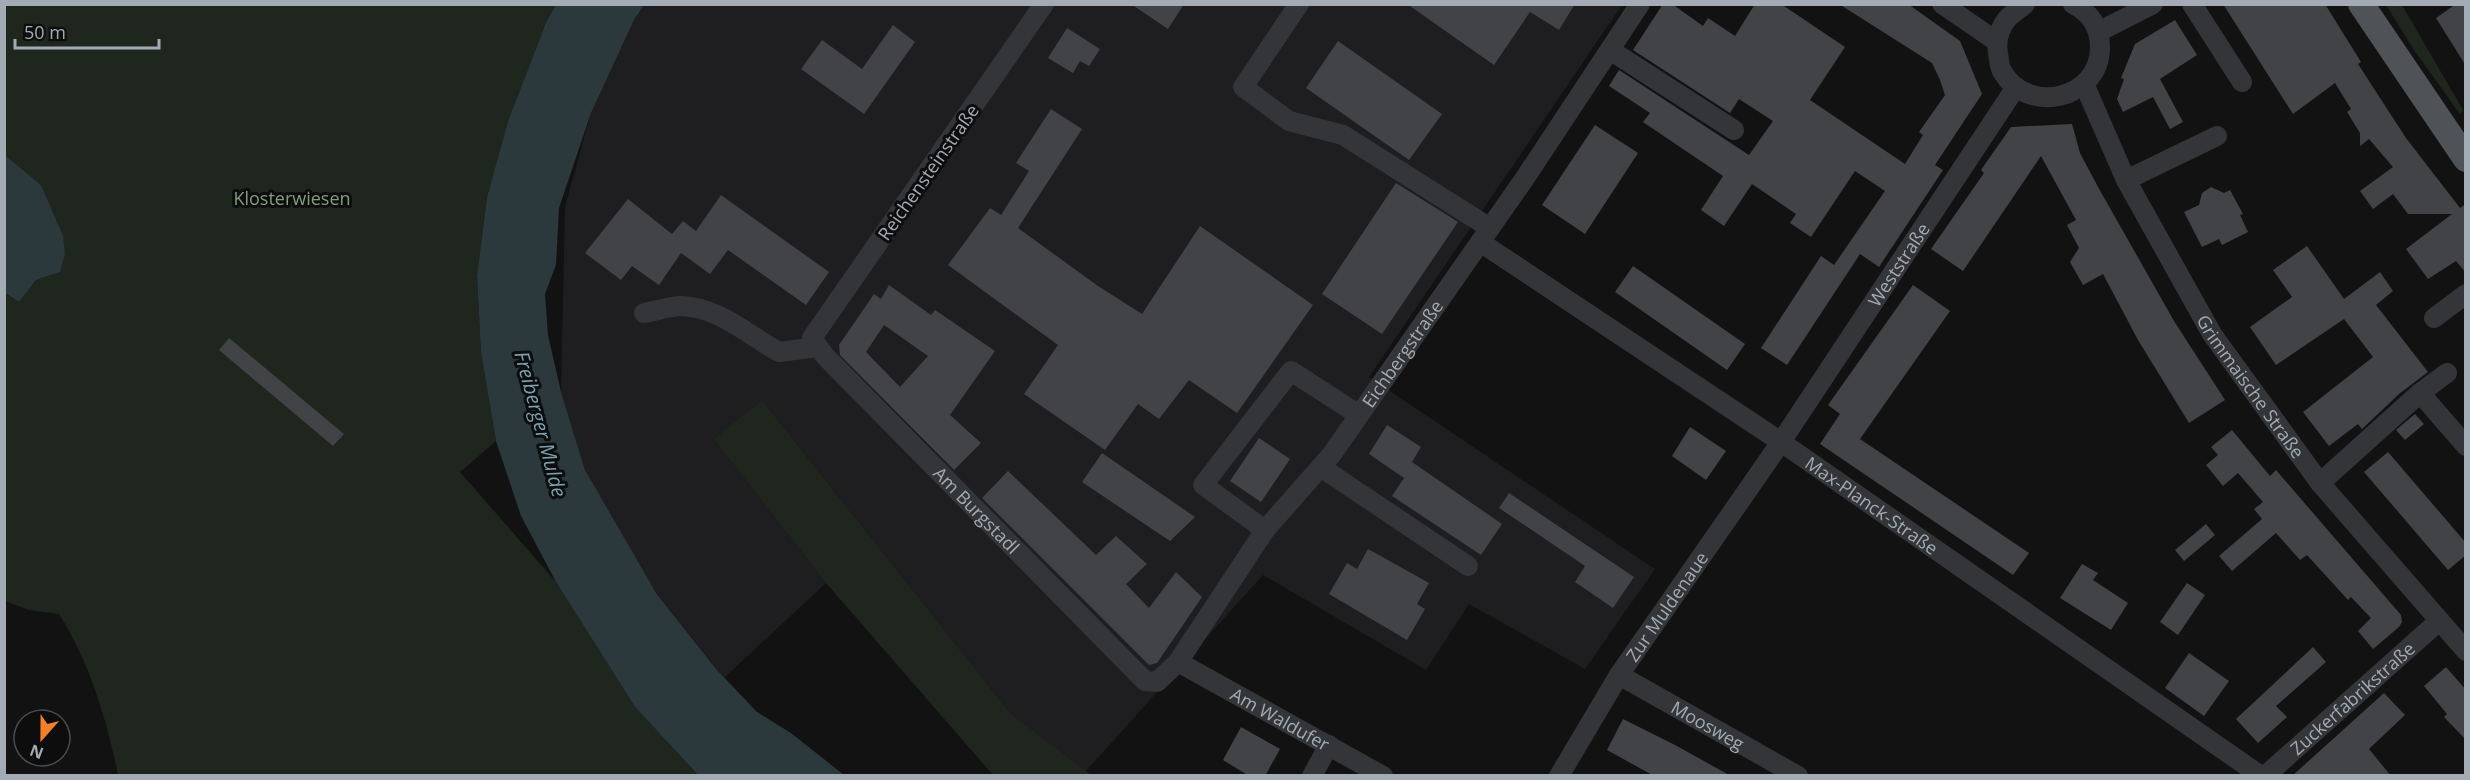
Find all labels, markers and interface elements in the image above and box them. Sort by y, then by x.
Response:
scale bar [15,12,159,50]
text: 50 m [24,20,66,44]
street label: Reichensteinstraße [872,99,984,245]
park label: Klosterwiesen [233,186,351,210]
street label: Weststraße [1862,218,1935,311]
street label: Eichbergstraße [1356,295,1448,412]
street label: Grimmaische Straße [2192,310,2310,463]
water label: Freiberger Mulde [509,348,573,500]
street label: Max-Planck-Straße [1801,451,1943,560]
street label: Am Burgstadl [928,461,1025,559]
street label: Zur Muldenaue [1620,547,1713,666]
street label: Zuckerfabrikstraße [2285,636,2420,760]
street label: Am Waldufer [1227,682,1335,756]
street label: Moosweg [1667,695,1749,755]
north arrow [12,708,72,768]
text: N [27,739,47,765]

